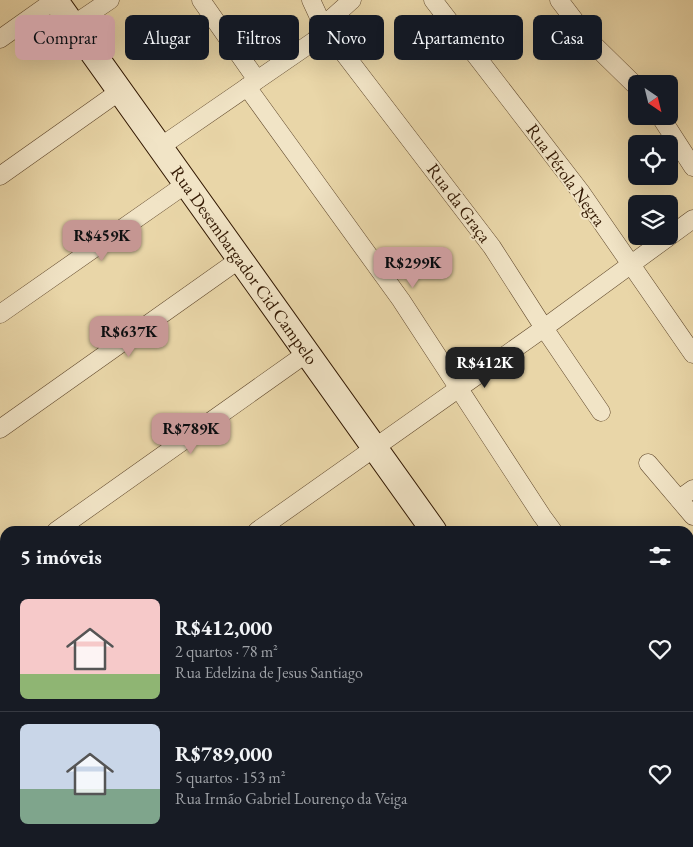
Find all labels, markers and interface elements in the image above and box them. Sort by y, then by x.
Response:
chip: Comprar [15,15,115,60]
chip: Alugar [125,15,209,60]
chip: Filtros [219,15,299,60]
chip: Novo [309,15,384,60]
chip: Apartamento [394,15,523,60]
chip: Casa [533,15,602,60]
north arrow [628,75,678,125]
map controls [628,75,678,245]
street label: Rua Pérola Negra [521,119,612,231]
button: locate [628,135,678,185]
street label: Rua da Graça [422,158,497,248]
street label: Rua Desembargador Cid Campelo [166,161,324,369]
button: layers [628,195,678,245]
pin: R$459K [61,220,143,262]
text: R$459K [73,225,131,246]
pin: R$299K [372,246,454,289]
text: R$299K [384,252,442,273]
pin: R$637K [88,316,170,358]
text: R$637K [100,321,158,342]
pin: R$412K [444,346,526,389]
text: R$412K [456,352,514,373]
pin: R$789K [150,412,232,455]
text: R$789K [162,418,220,439]
icon: filters [646,542,674,570]
text: 5 imóveis [20,543,102,570]
text: R$412,000 [175,614,272,641]
icon: home [60,619,120,679]
icon: heart [646,635,674,663]
text: 2 quartos · 78 m² [175,641,278,662]
text: Rua Edelzina de Jesus Santiago [175,662,363,683]
text: R$789,000 [175,740,272,767]
icon: home [60,744,120,804]
icon: heart [646,760,674,788]
text: 5 quartos · 153 m² [175,767,286,788]
text: Rua Irmão Gabriel Lourenço da Veiga [175,788,407,809]

